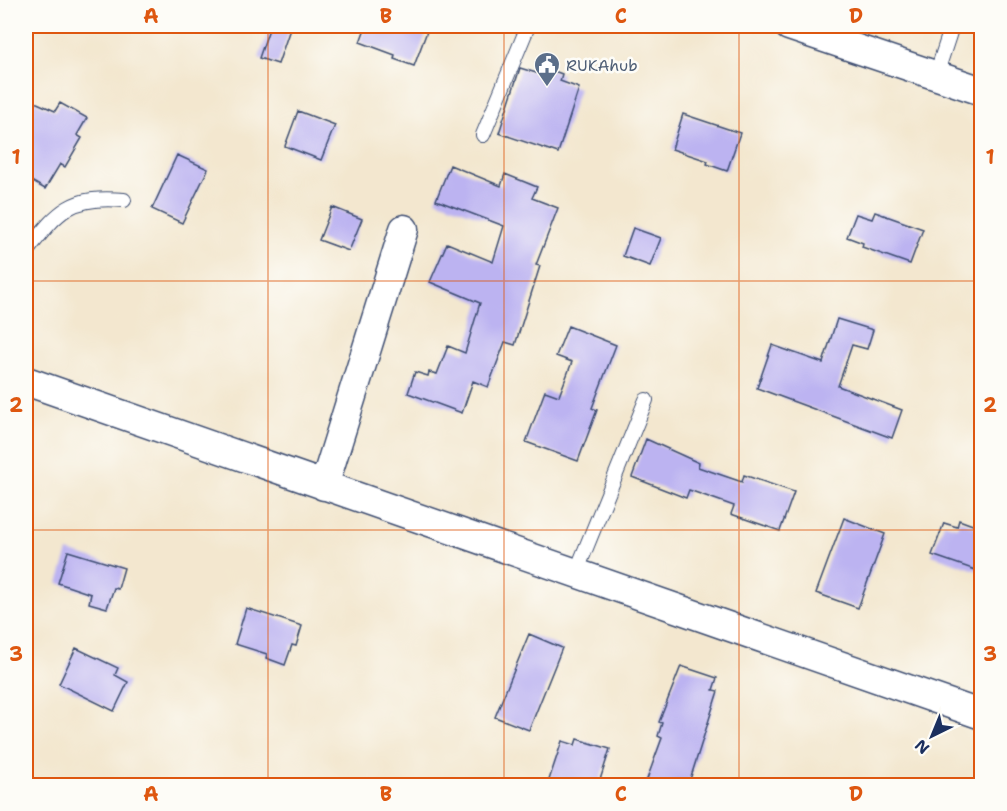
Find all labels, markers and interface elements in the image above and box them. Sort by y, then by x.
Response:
text: A [143,3,159,29]
text: B [380,3,392,29]
text: C [615,3,627,29]
text: D [849,3,863,29]
public building icon: RUKAhub [532,50,562,88]
place label: RUKAhub [566,55,638,76]
text: 1 [11,144,21,170]
text: 1 [985,144,995,170]
text: 2 [9,392,23,418]
text: 2 [983,392,997,418]
text: 3 [9,641,23,667]
text: 3 [983,641,997,667]
north arrow [902,706,962,766]
text: N [910,735,934,759]
text: A [143,781,159,807]
text: B [380,781,392,807]
text: C [615,781,627,807]
text: D [849,781,863,807]

